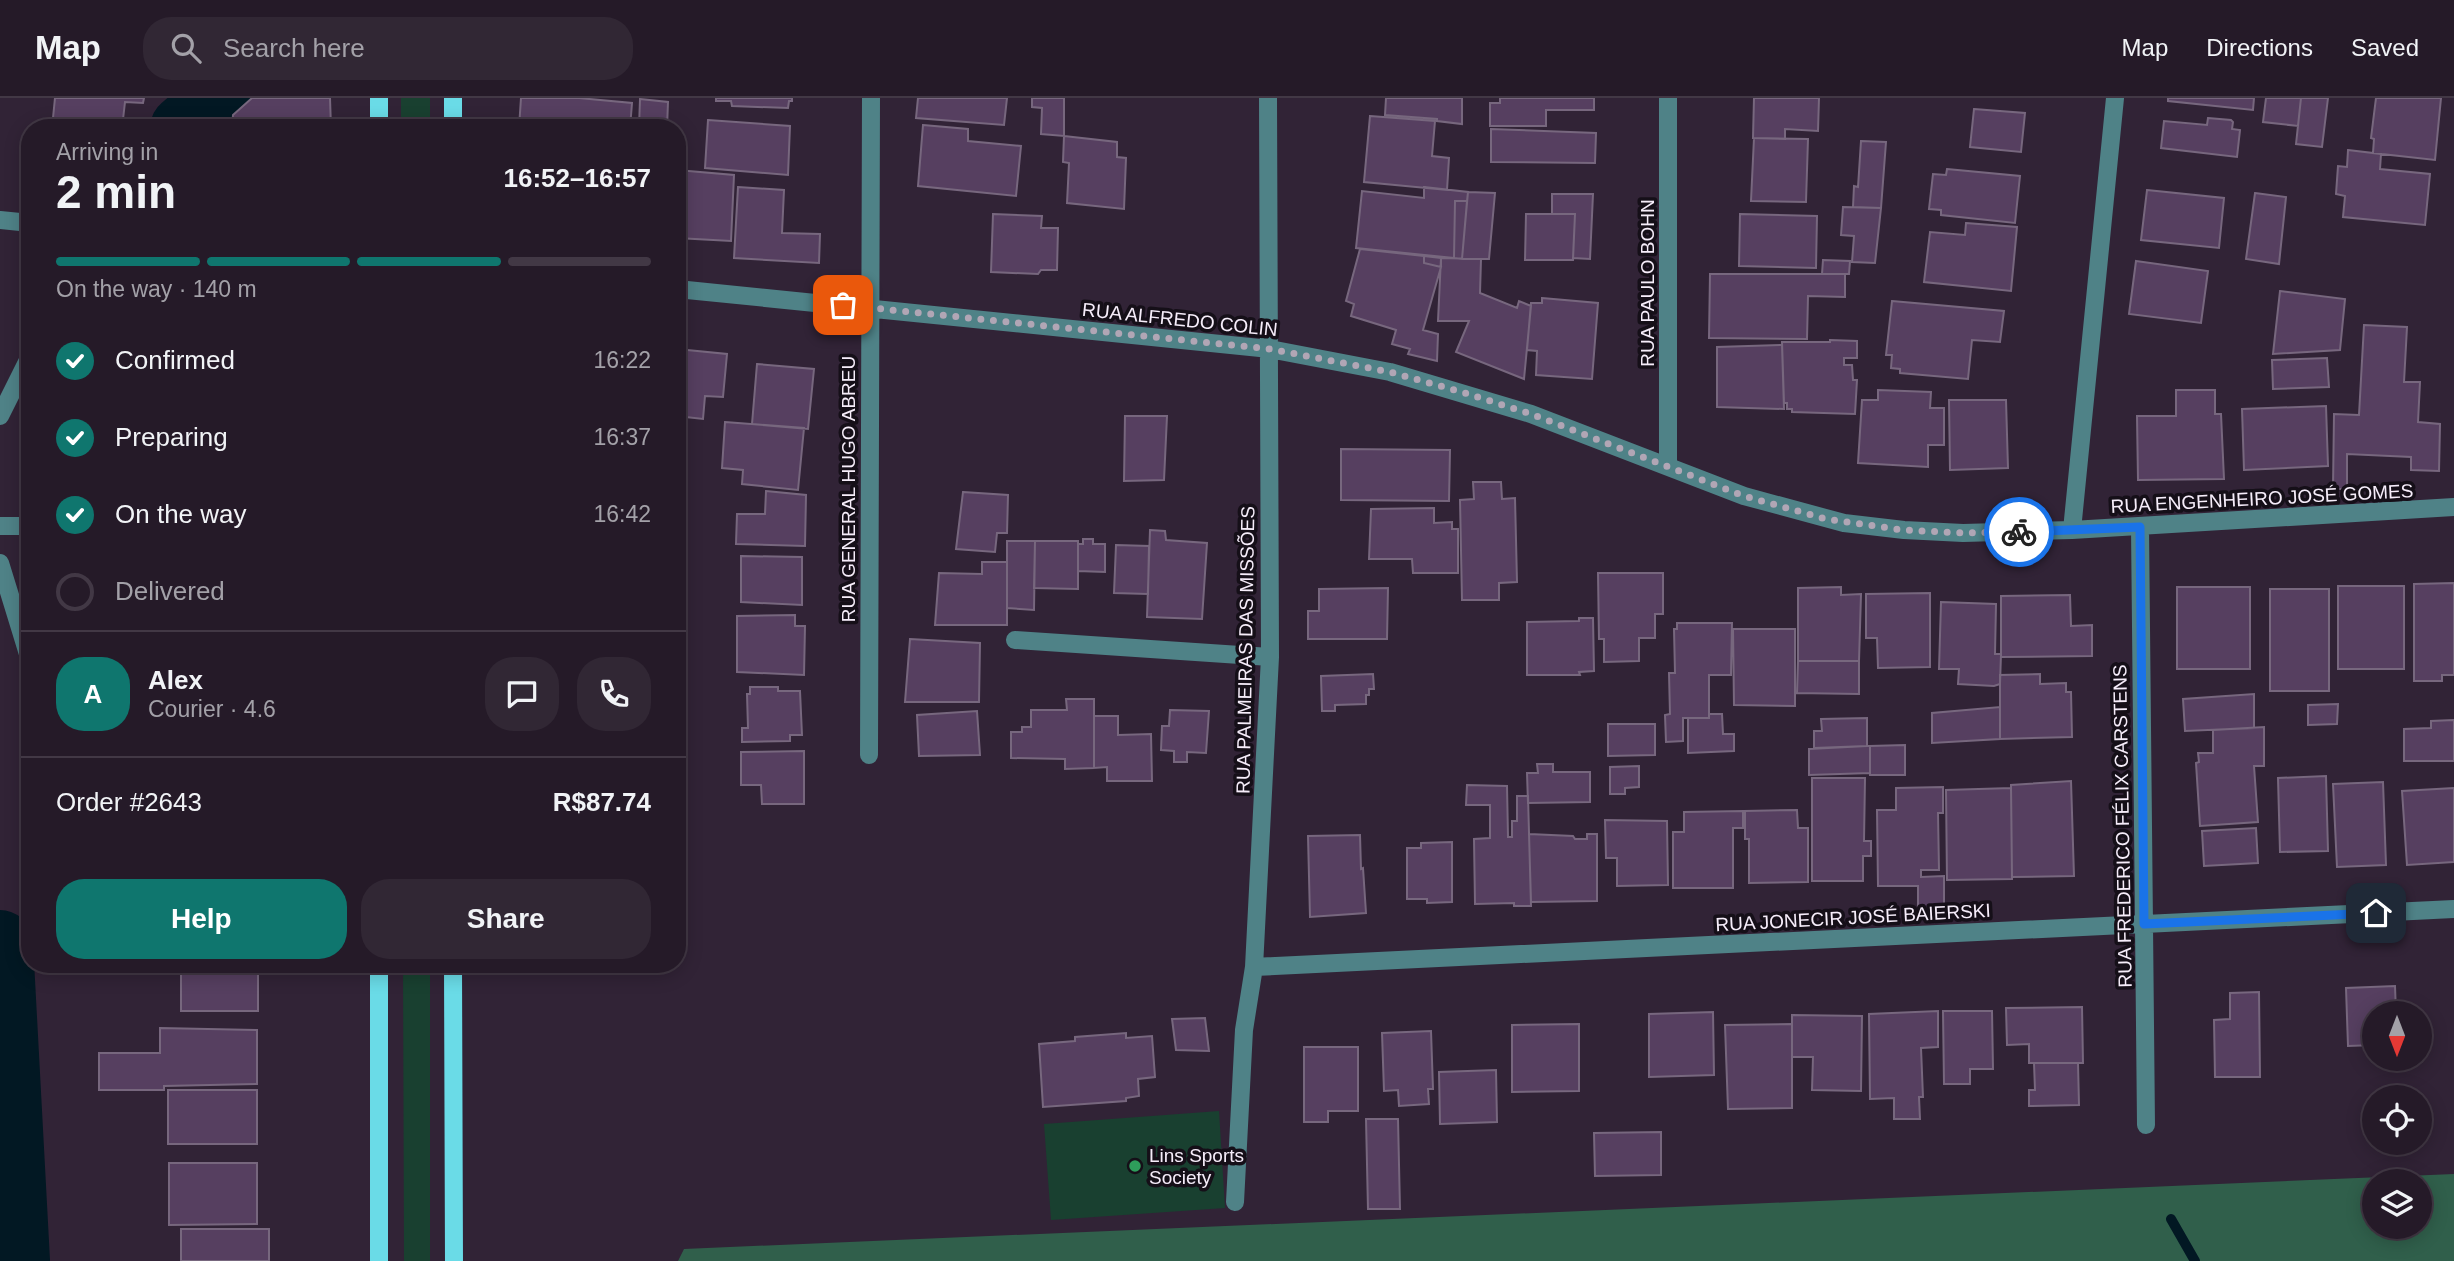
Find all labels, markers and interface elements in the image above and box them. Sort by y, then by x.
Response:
search box [143,17,633,80]
text: Map [35,29,101,66]
icon: search [167,29,205,67]
text: Search here [223,33,365,63]
text: Map [2122,34,2168,61]
text: Directions [2206,34,2313,61]
text: Saved [2351,34,2419,61]
text: Arriving in [56,139,158,165]
text: 16:52–16:57 [504,163,651,193]
text: 2 min [56,166,176,218]
street label: RUA PAULO BOHN [1637,199,1658,367]
pin [813,275,873,335]
text: On the way · 140 m [56,276,257,302]
icon: bag [824,286,862,324]
street label: RUA ALFREDO COLIN [1081,299,1279,340]
icon: check [56,342,94,380]
text: Confirmed [115,345,235,375]
text: 16:22 [593,347,651,373]
street label: RUA GENERAL HUGO ABREU [838,356,859,622]
icon: check [56,419,94,457]
text: Preparing [115,422,228,452]
text: 16:37 [593,424,651,450]
street label: RUA ENGENHEIRO JOSÉ GOMES [2110,480,2414,517]
icon: check [56,496,94,534]
courier [1984,497,2054,567]
text: On the way [115,499,247,529]
text: 16:42 [593,501,651,527]
street label: RUA PALMEIRAS DAS MISSÕES [1232,506,1259,794]
icon: bike [2000,513,2038,551]
text: Delivered [115,576,225,606]
button: chat [485,657,559,731]
button: phone [577,657,651,731]
street label: RUA FREDERICO FÉLIX CARSTENS [2109,664,2136,988]
text: Alex [148,665,203,695]
text: A [84,679,102,709]
text: Courier · 4.6 [148,696,276,722]
text: Order #2643 [56,787,202,817]
text: R$87.74 [553,787,651,817]
button: Help [56,879,347,959]
button: Share [361,879,651,959]
pin [2346,883,2406,943]
icon: home [2357,894,2395,932]
street label: RUA JONECIR JOSÉ BAIERSKI [1715,900,1991,935]
north arrow [2362,1001,2432,1071]
map controls [2362,1001,2432,1239]
button: locate [2362,1085,2432,1155]
place label: Lins Sports Society [1149,1145,1244,1188]
marker: Lins Sports Society [1127,1158,1143,1174]
button: layers [2362,1169,2432,1239]

